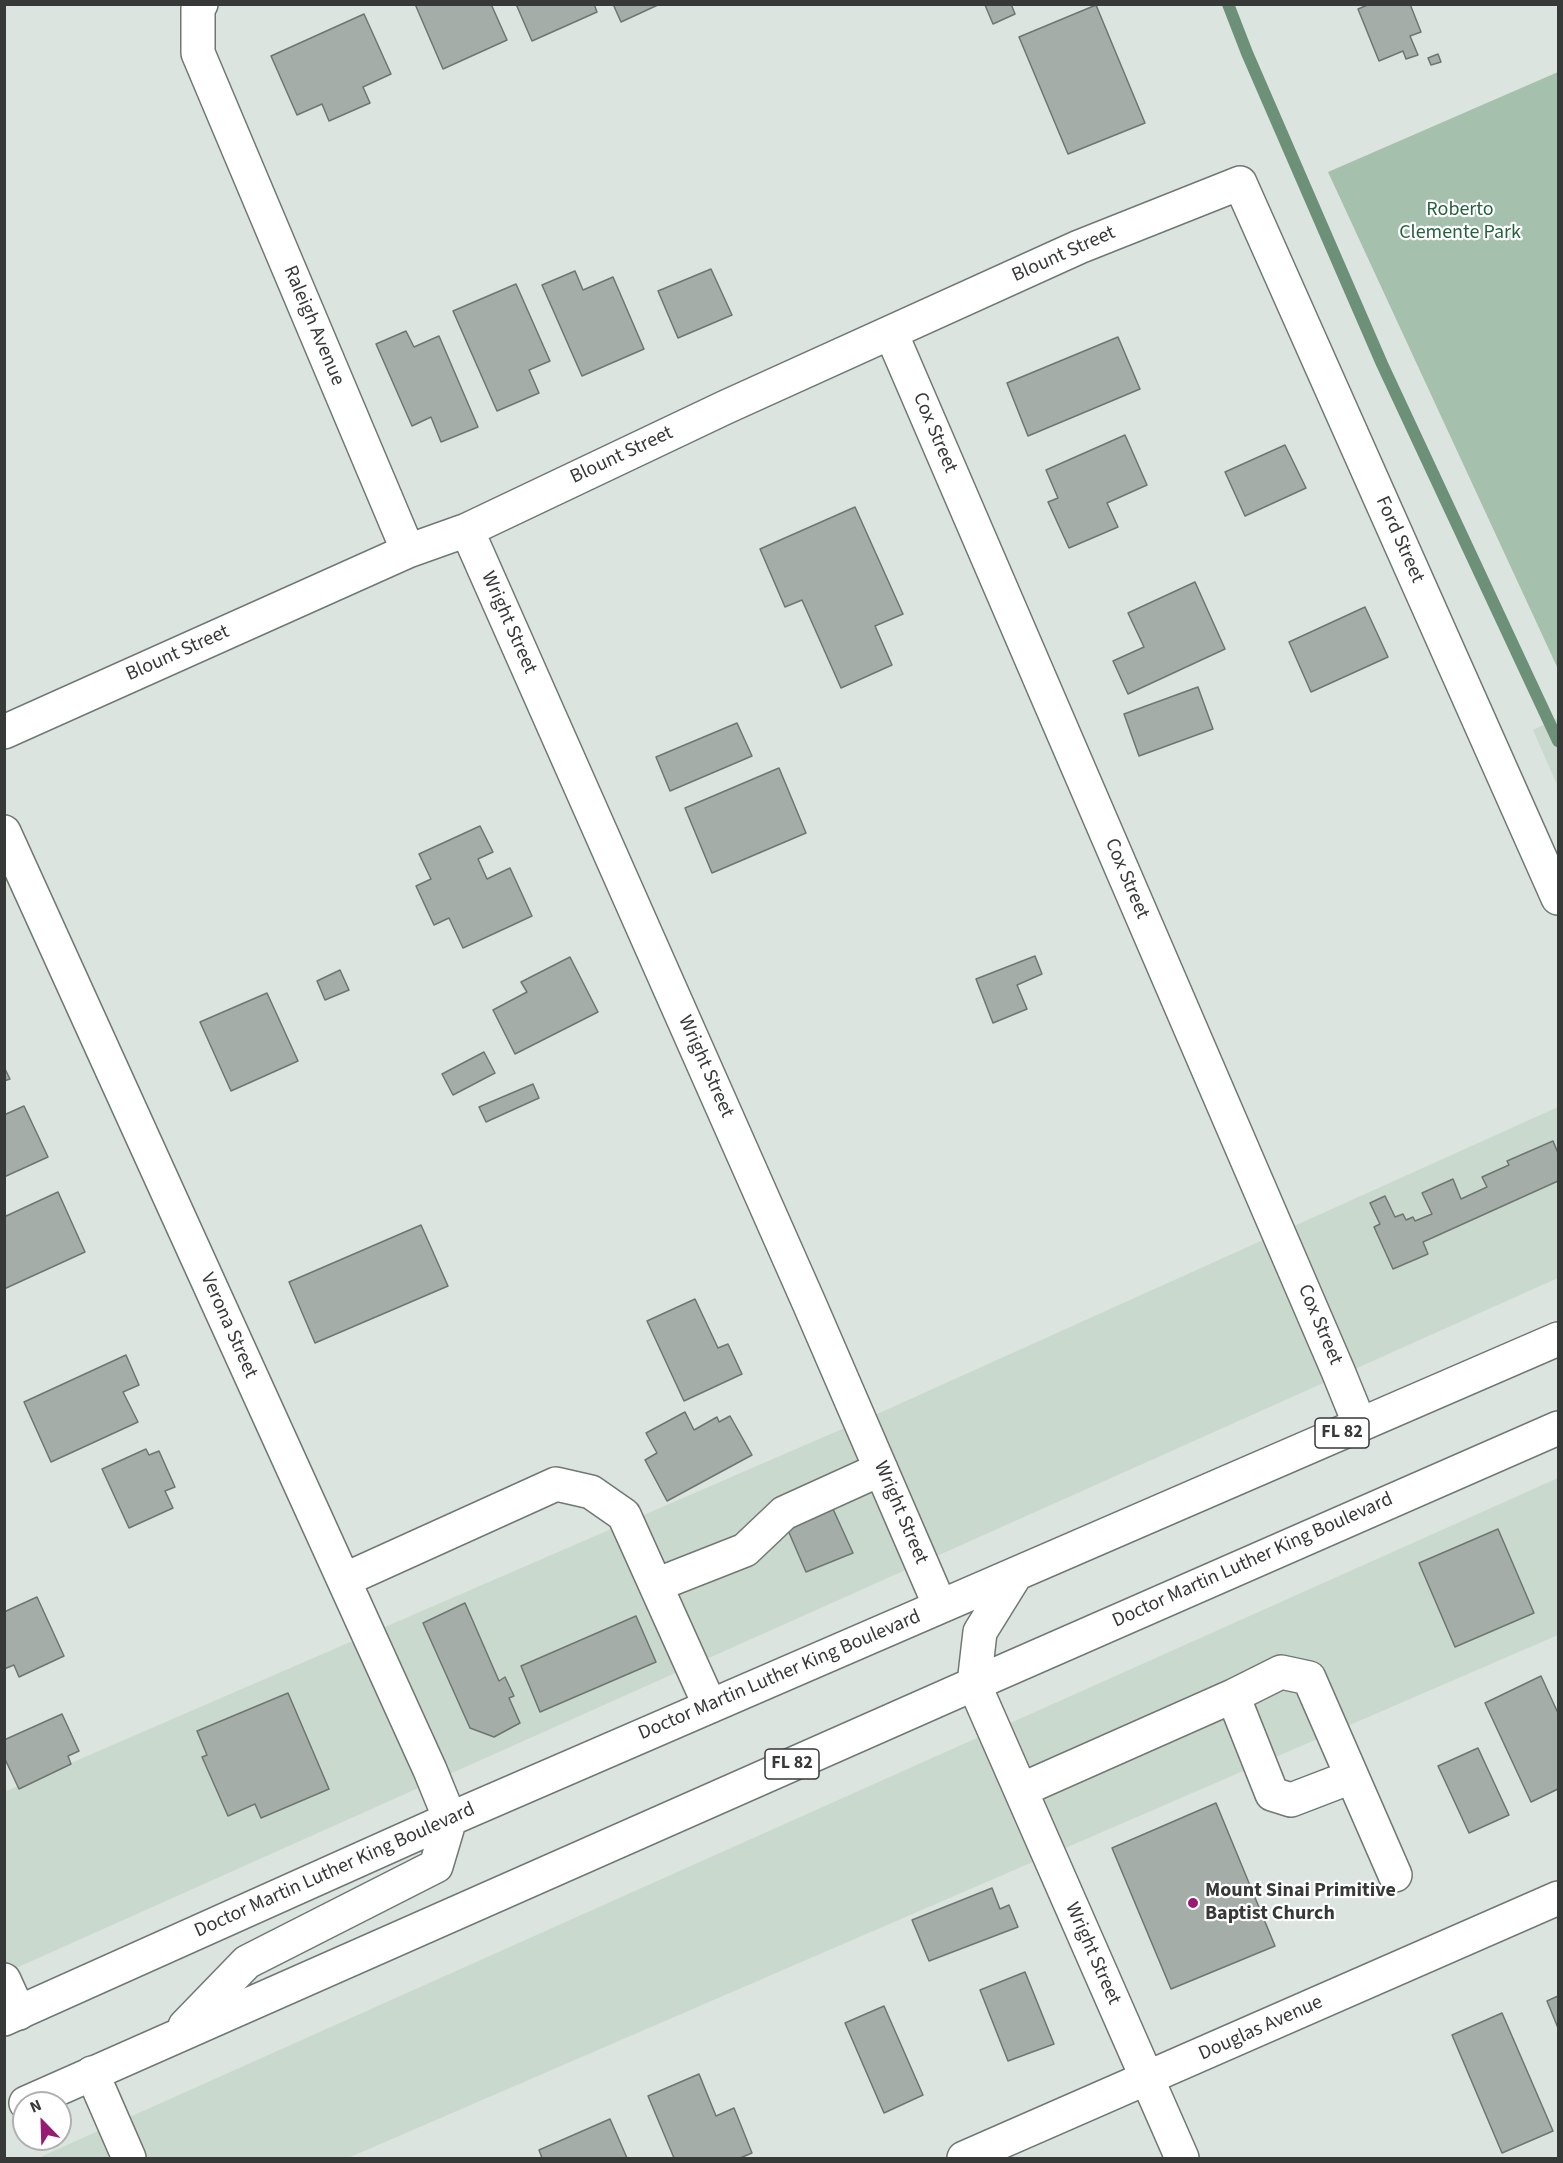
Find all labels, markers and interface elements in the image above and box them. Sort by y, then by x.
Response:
park label: Roberto Clemente Park [1399,199,1521,246]
street label: Blount Street [1009,222,1119,288]
street label: Raleigh Avenue [277,262,349,390]
street label: Cox Street [906,389,962,477]
street label: Blount Street [567,422,677,490]
street label: Ford Street [1369,493,1429,587]
street label: Wright Street [475,568,541,678]
street label: Blount Street [123,621,233,687]
street label: Cox Street [1098,835,1154,923]
street label: Wright Street [672,1012,738,1122]
street label: Verona Street [194,1270,262,1382]
street label: Cox Street [1291,1281,1347,1369]
road number: FL 82 [1315,1418,1369,1448]
street label: Wright Street [868,1458,932,1568]
street label: Doctor Martin Luther King Boulevard [1109,1488,1397,1634]
street label: Doctor Martin Luther King Boulevard [635,1605,925,1747]
road number: FL 82 [765,1749,819,1779]
street label: Doctor Martin Luther King Boulevard [191,1798,479,1944]
place label: Mount Sinai Primitive Baptist Church [1205,1880,1396,1927]
marker: Mount Sinai Primitive Baptist Church [1186,1896,1200,1910]
street label: Wright Street [1059,1899,1125,2009]
street label: Douglas Avenue [1195,1991,1327,2067]
north arrow [12,2091,72,2151]
text: N [27,2094,45,2118]

